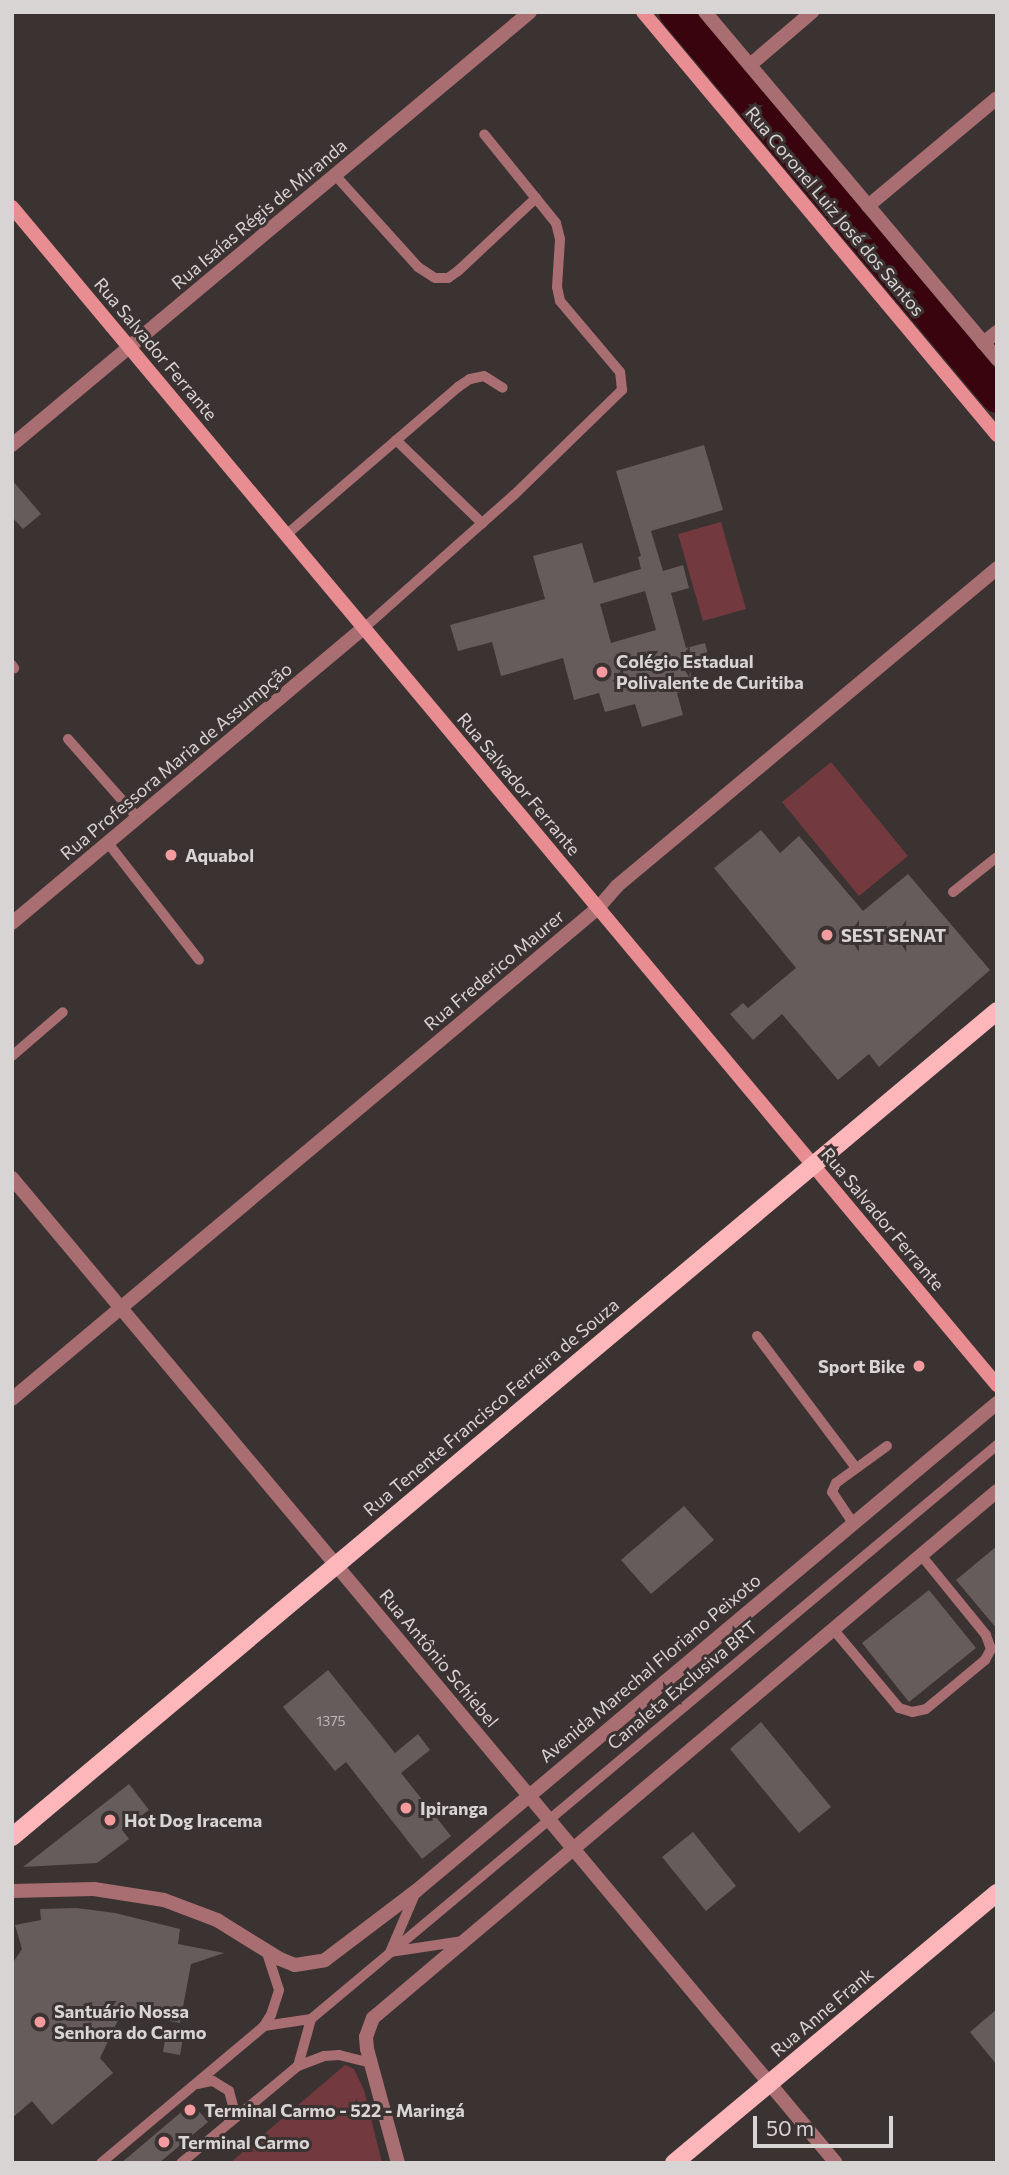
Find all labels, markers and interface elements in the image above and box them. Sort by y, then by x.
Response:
street label: Rua Coronel Luiz José dos Santos [741,102,929,320]
street label: Rua Isaías Régis de Miranda [167,134,351,294]
street label: Rua Salvador Ferrante [90,273,222,425]
place label: Colégio Estadual Polivalente de Curitiba [616,651,804,694]
street label: Rua Professora Maria de Assumpção [56,658,296,864]
marker: Colégio Estadual Polivalente de Curitiba [594,664,610,680]
street label: Rua Salvador Ferrante [453,708,585,860]
place label: Aquabol [185,844,254,866]
marker: Aquabol [163,847,179,863]
street label: Rua Frederico Maurer [420,905,568,1035]
place label: SEST SENAT [841,924,946,946]
marker: SEST SENAT [819,927,835,943]
street label: Rua Salvador Ferrante [817,1143,949,1295]
street label: Rua Tenente Francisco Ferreira de Souza [359,1294,623,1520]
place label: Sport Bike [818,1355,905,1377]
marker: Sport Bike [911,1358,927,1374]
street label: Avenida Marechal Floriano Peixoto [535,1569,765,1767]
street label: Rua Antônio Schiebel [375,1585,503,1731]
street label: Canaleta Exclusiva BRT [603,1616,761,1754]
house number: 1375 [316,1713,346,1729]
place label: Ipiranga [420,1797,488,1819]
marker: Ipiranga [398,1800,414,1816]
place label: Hot Dog Iracema [124,1809,262,1831]
marker: Hot Dog Iracema [102,1812,118,1828]
street label: Rua Anne Frank [766,1963,878,2061]
place label: Santuário Nossa Senhora do Carmo [54,2001,206,2044]
marker: Santuário Nossa Senhora do Carmo [32,2014,48,2030]
place label: Terminal Carmo - 522 - Maringá [204,2099,465,2121]
marker: Terminal Carmo - 522 - Maringá [182,2102,198,2118]
scale bar [757,2102,897,2146]
text: 50 m [766,2115,814,2140]
place label: Terminal Carmo [178,2131,310,2153]
marker: Terminal Carmo [156,2134,172,2150]

